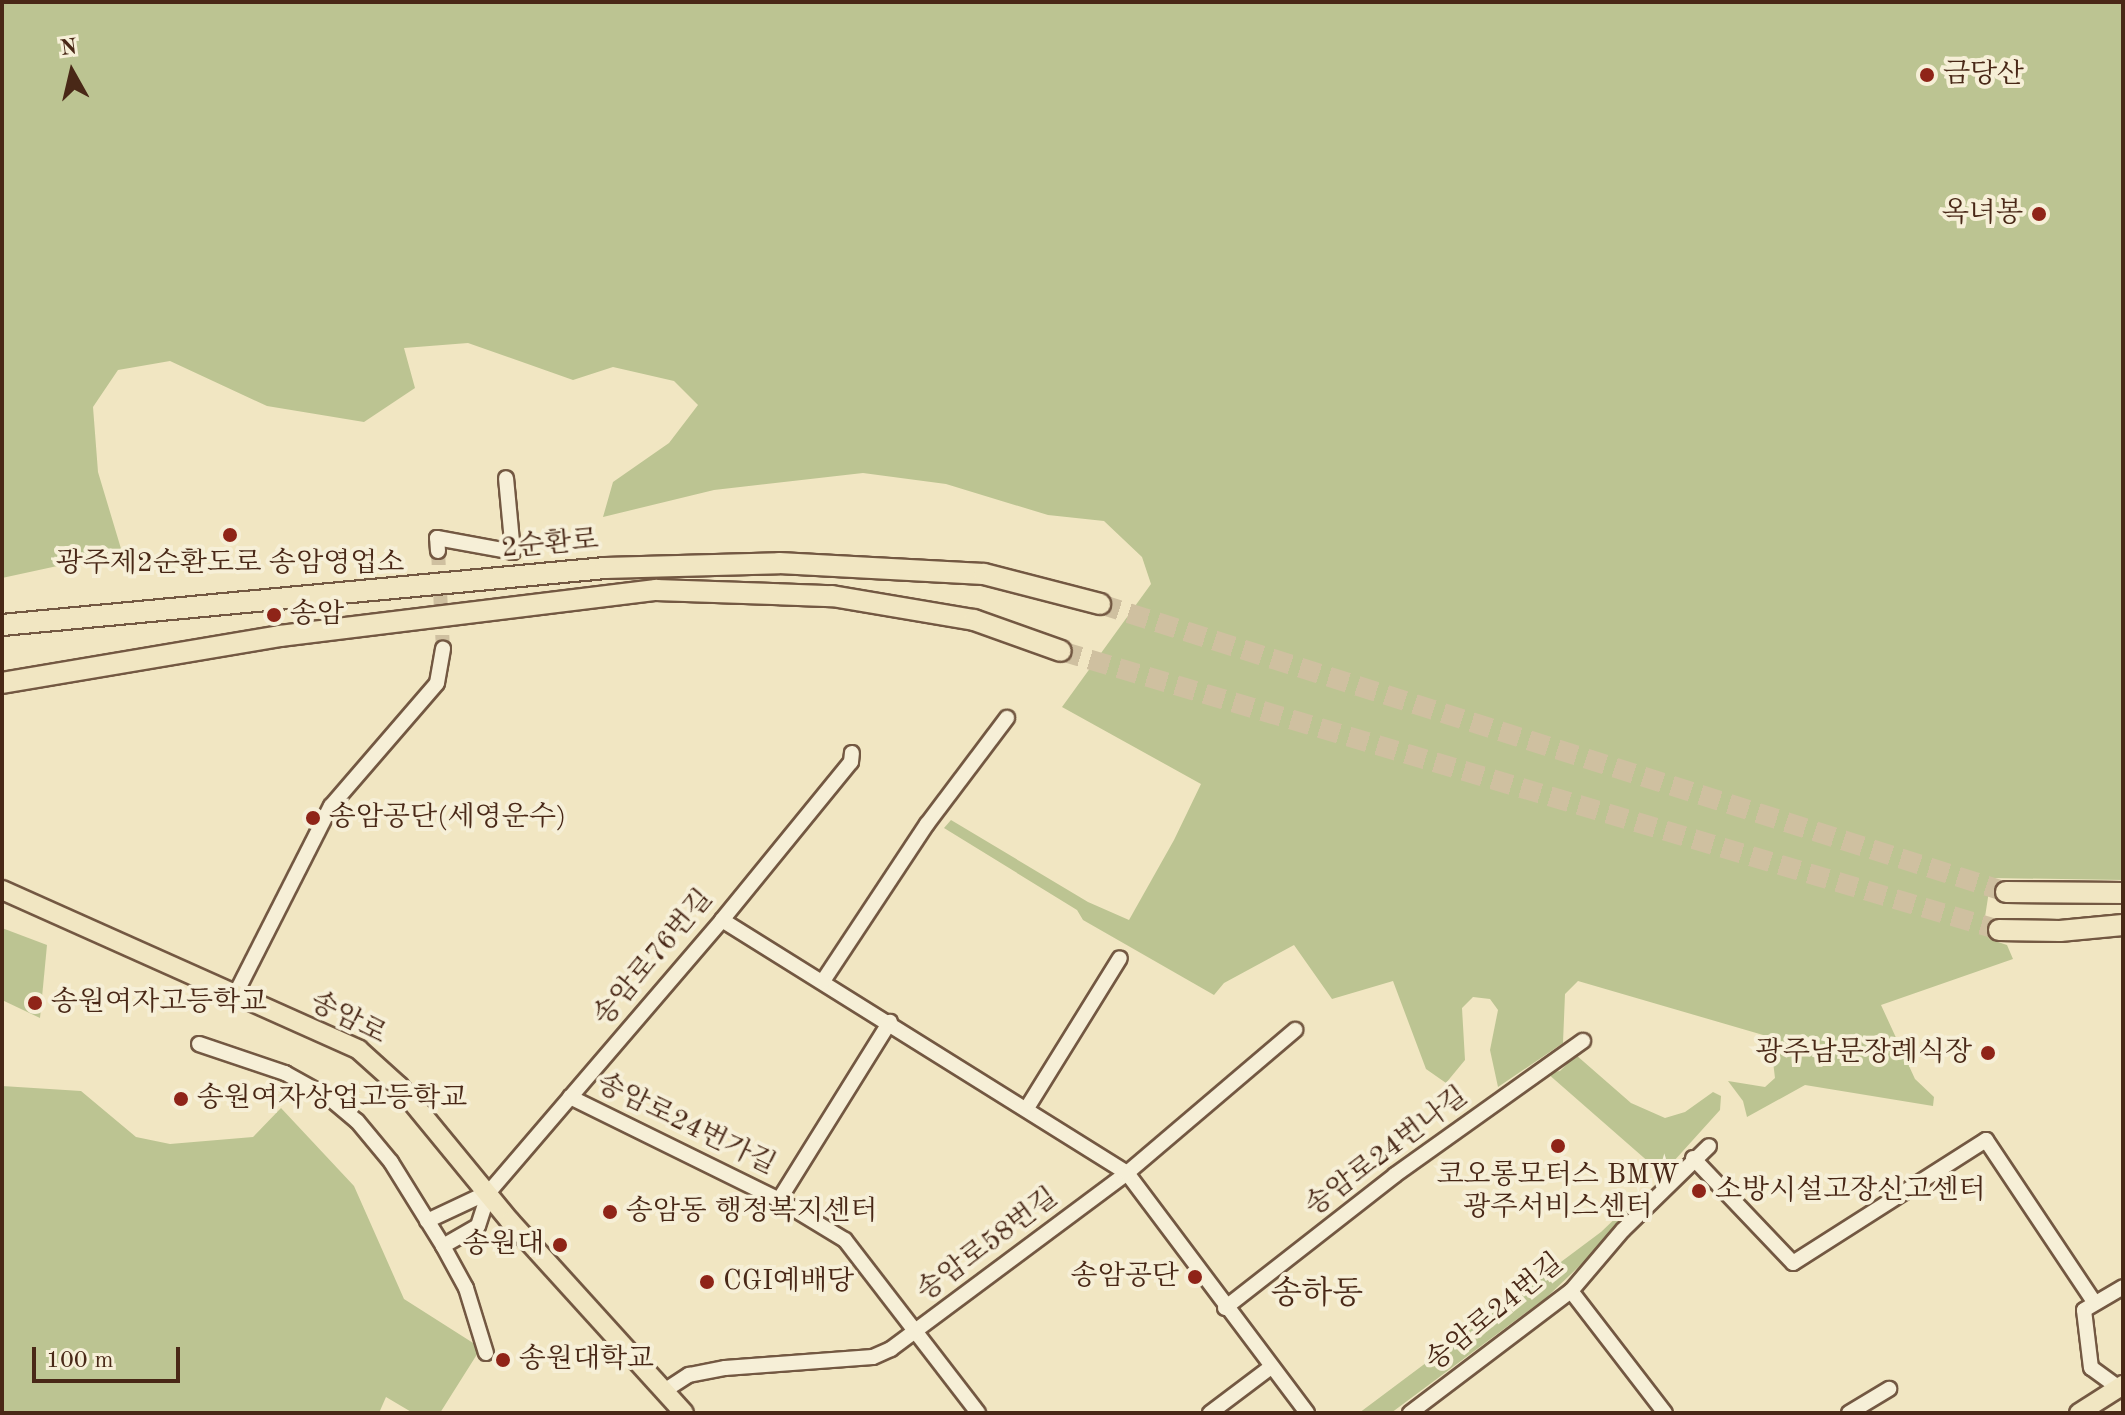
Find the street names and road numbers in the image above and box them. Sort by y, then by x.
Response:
street label: 2순환로 [500,524,600,566]
street label: 송암로76번길 [587,883,721,1033]
street label: 송암로 [304,986,392,1052]
street label: 송암로24번가길 [591,1067,781,1183]
street label: 송암로24번나길 [1299,1080,1475,1224]
street label: 송암로58번길 [911,1181,1065,1309]
street label: 송암로24번길 [1419,1247,1571,1379]

